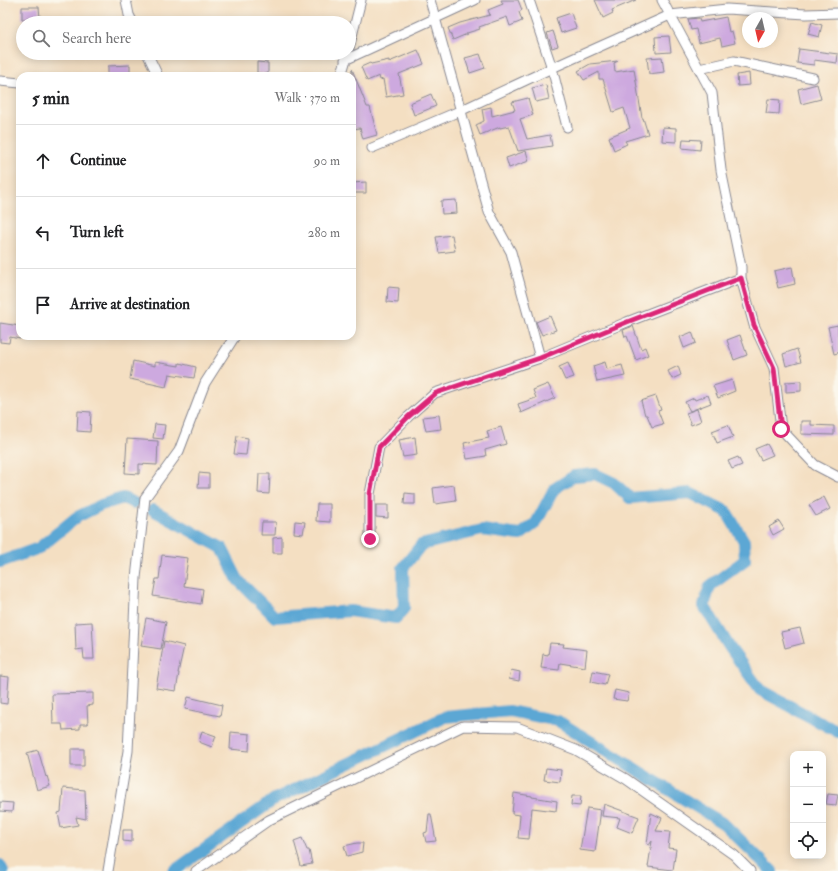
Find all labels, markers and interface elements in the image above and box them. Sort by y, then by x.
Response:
north arrow [742,12,778,48]
search box [16,16,356,60]
icon: search [30,27,52,49]
text: Search here [62,29,131,48]
text: 5 min [32,88,70,109]
text: Walk · 370 m [275,90,340,106]
icon: ahead [32,150,54,172]
text: Continue [70,151,126,170]
text: 90 m [314,153,340,169]
icon: left [32,222,54,244]
text: Turn left [70,223,124,242]
text: 280 m [308,225,340,241]
icon: arrive [32,294,54,316]
text: Arrive at destination [70,295,190,314]
route start [772,420,790,438]
route end [361,530,379,548]
map controls [790,751,826,859]
button: + [790,751,826,787]
button: − [790,787,826,823]
button: locate [790,823,826,859]

